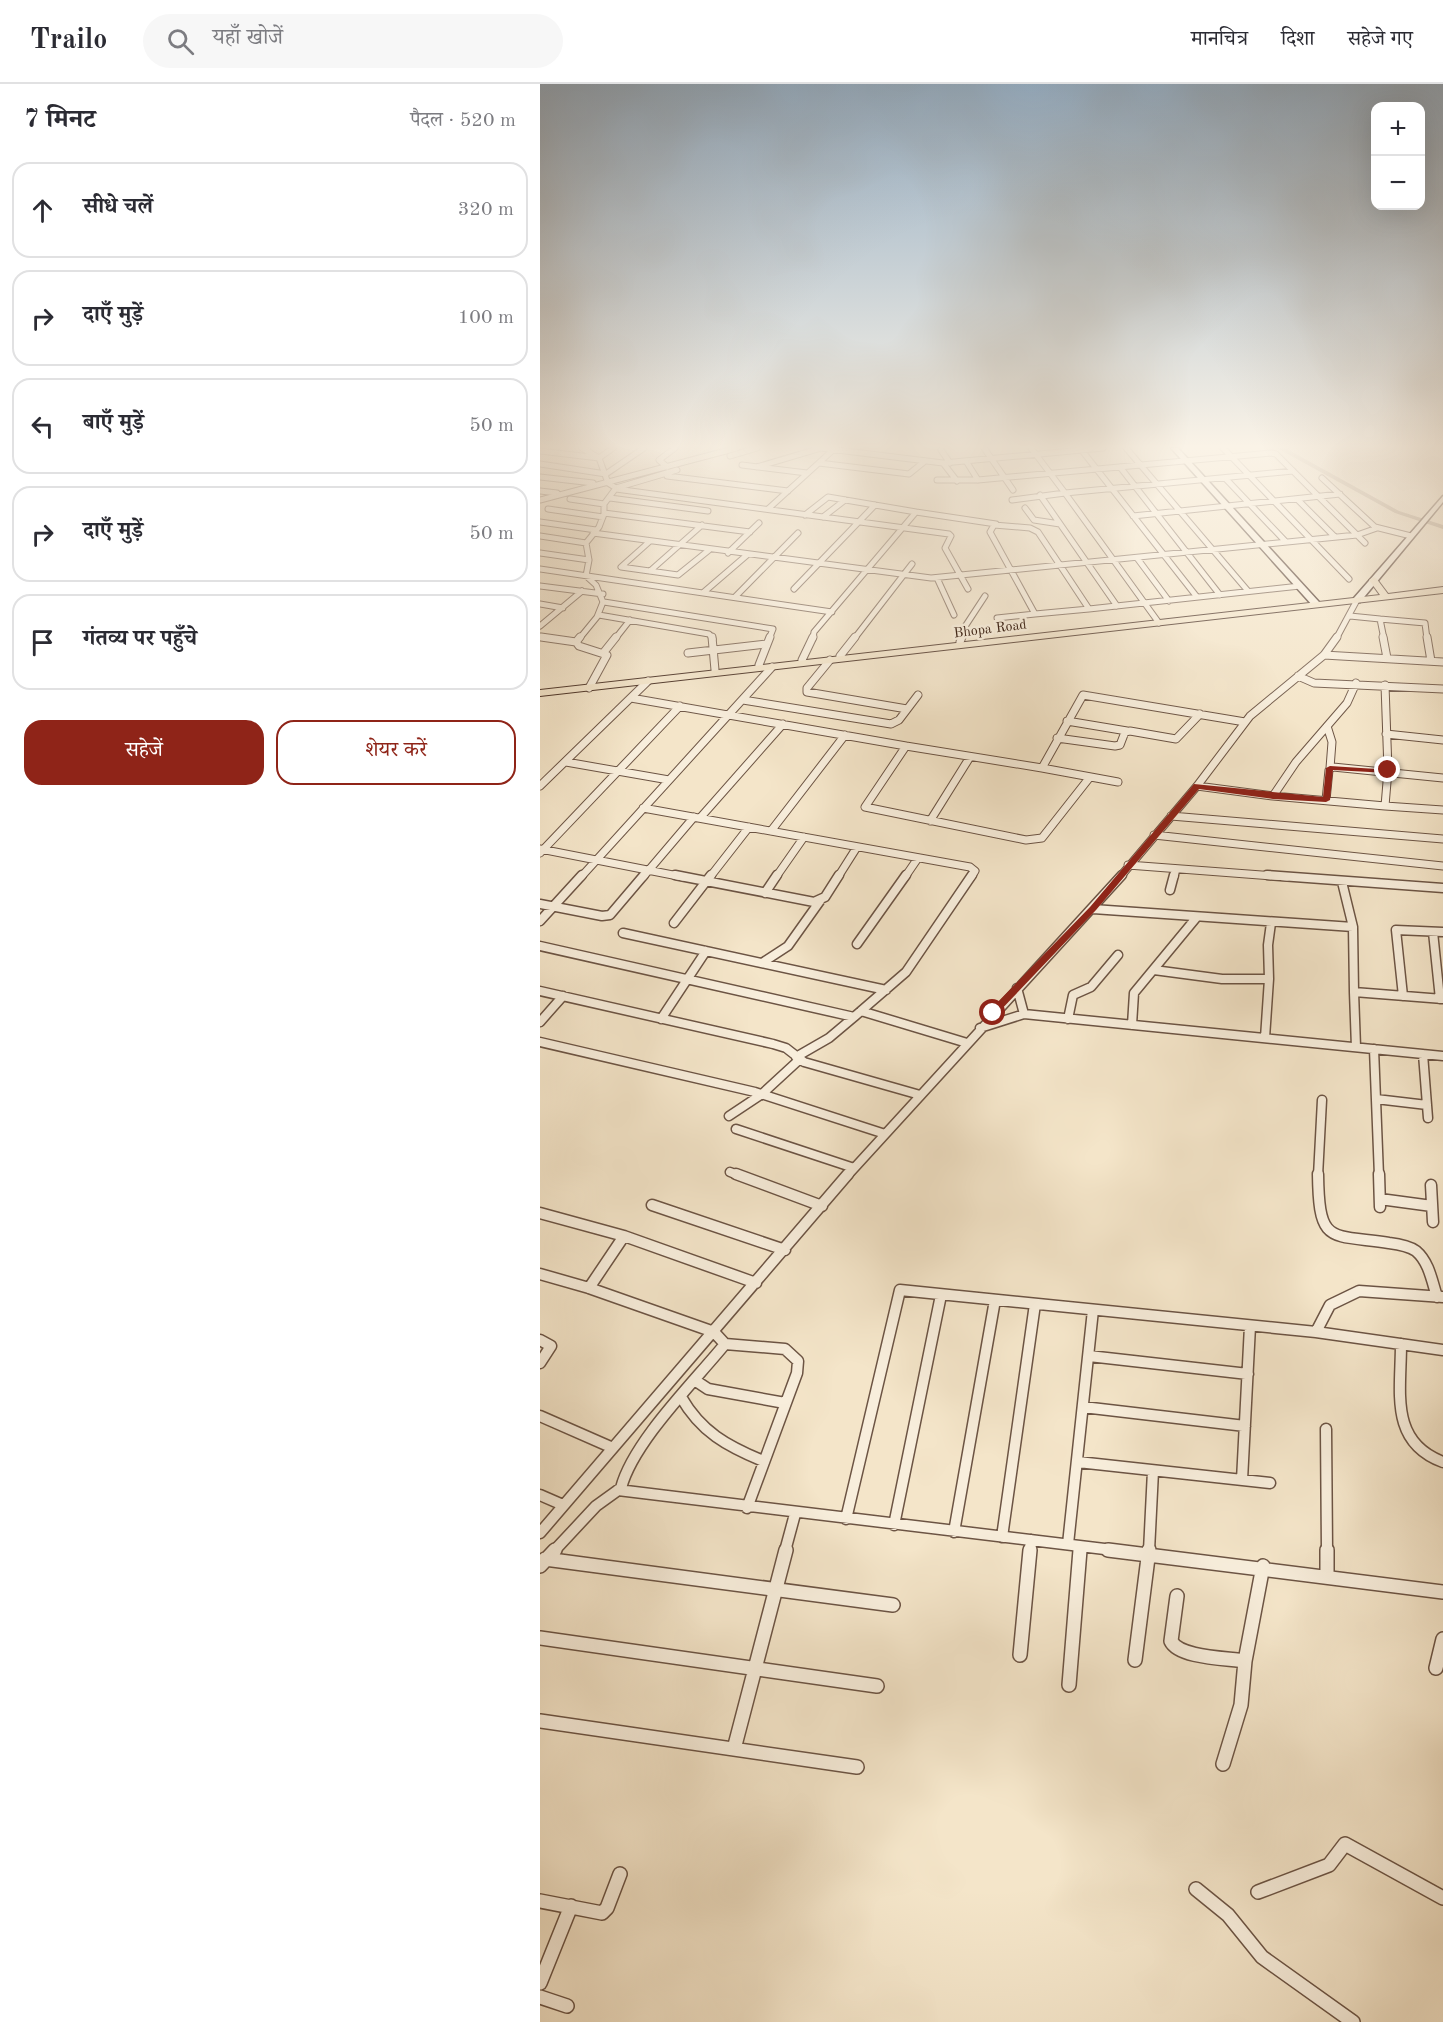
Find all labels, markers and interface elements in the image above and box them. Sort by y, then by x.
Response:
search box [143,14,563,68]
icon: search [164,25,197,58]
text: Trailo [30,27,107,55]
text: यहाँ खोजें [212,27,283,49]
text: मानचित्र [1191,29,1248,50]
text: दिशा [1281,29,1314,50]
text: सहेजे गए [1347,29,1413,50]
map controls [1371,102,1425,210]
button: + [1371,102,1425,156]
text: 7 मिनट [24,107,96,133]
text: पैदल · 520 m [410,111,516,131]
button: − [1371,156,1425,210]
icon: ahead [26,194,59,227]
text: सीधे चलें [83,196,153,218]
text: 320 m [458,200,514,220]
icon: right [26,302,59,335]
text: दाएँ मुड़ें [83,304,143,326]
text: 100 m [458,308,514,328]
icon: left [26,410,59,443]
text: बाएँ मुड़ें [83,412,144,434]
text: 50 m [469,416,514,436]
icon: right [26,518,59,551]
text: दाएँ मुड़ें [83,520,143,542]
text: 50 m [469,524,514,544]
street label: Bhopa Road [953,618,1027,640]
icon: arrive [26,626,59,659]
text: गंतव्य पर पहुँचे [83,628,197,650]
button: सहेजें [24,720,264,785]
button: शेयर करें [276,720,516,785]
route end [1374,756,1400,782]
route start [979,999,1005,1025]

